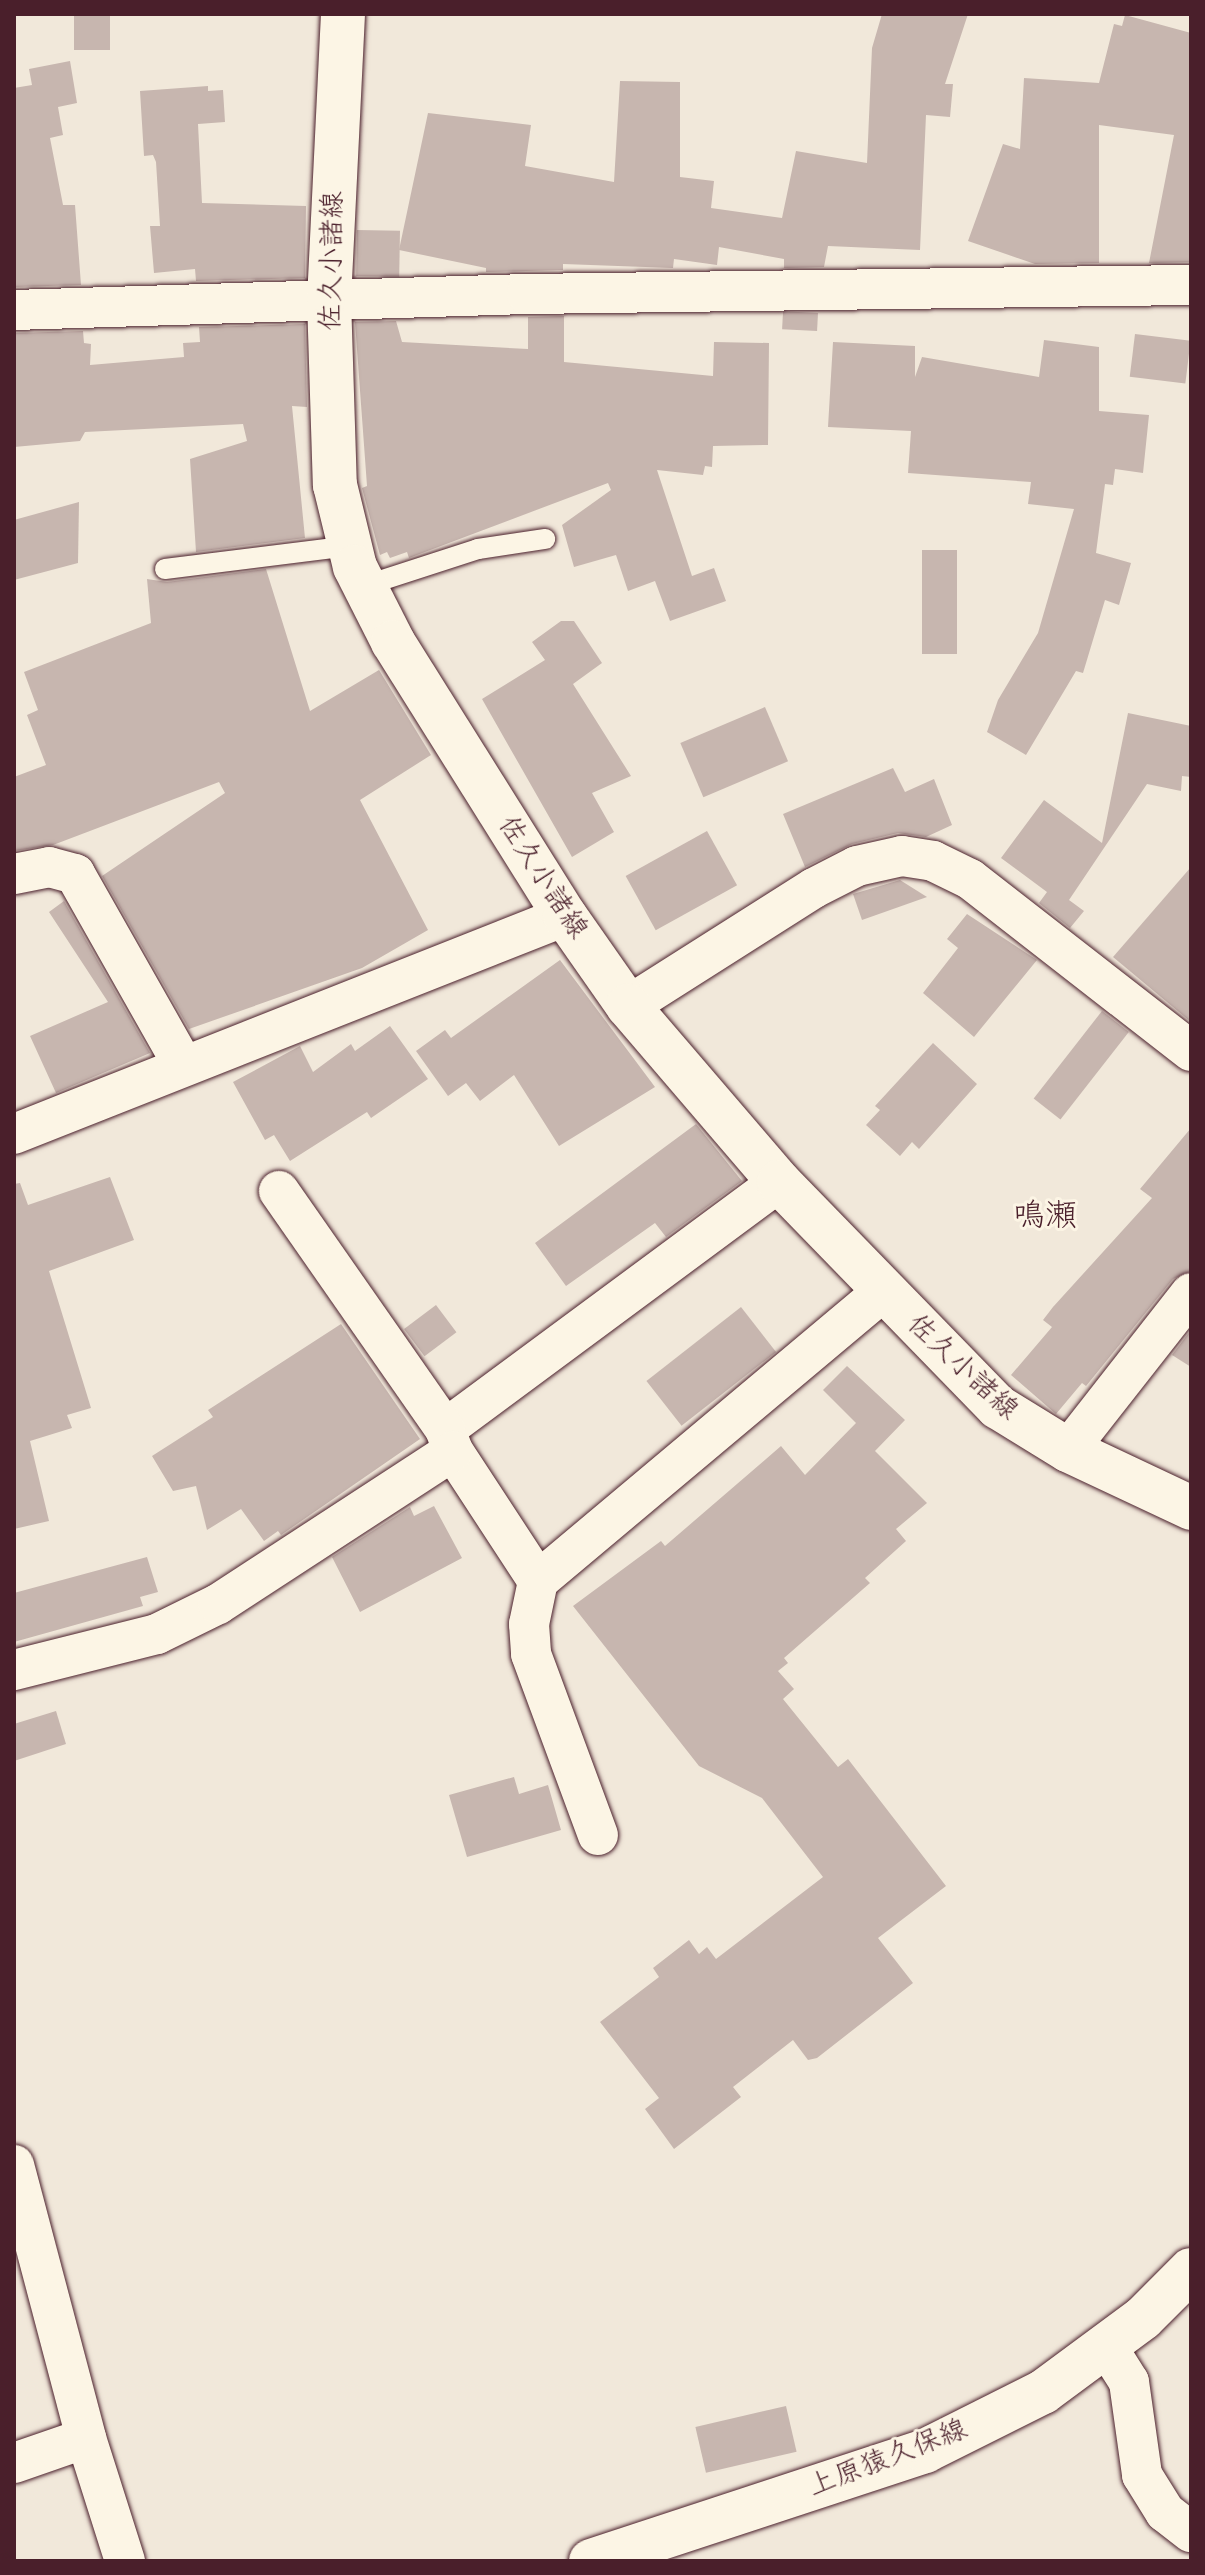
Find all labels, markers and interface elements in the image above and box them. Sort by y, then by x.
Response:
street label: 佐久小諸線 [315,191,351,331]
street label: 佐久小諸線 [490,810,594,946]
district label: 鳴瀬 [1013,1197,1077,1235]
street label: 佐久小諸線 [899,1308,1025,1428]
street label: 上原猿久保線 [804,2413,972,2505]

